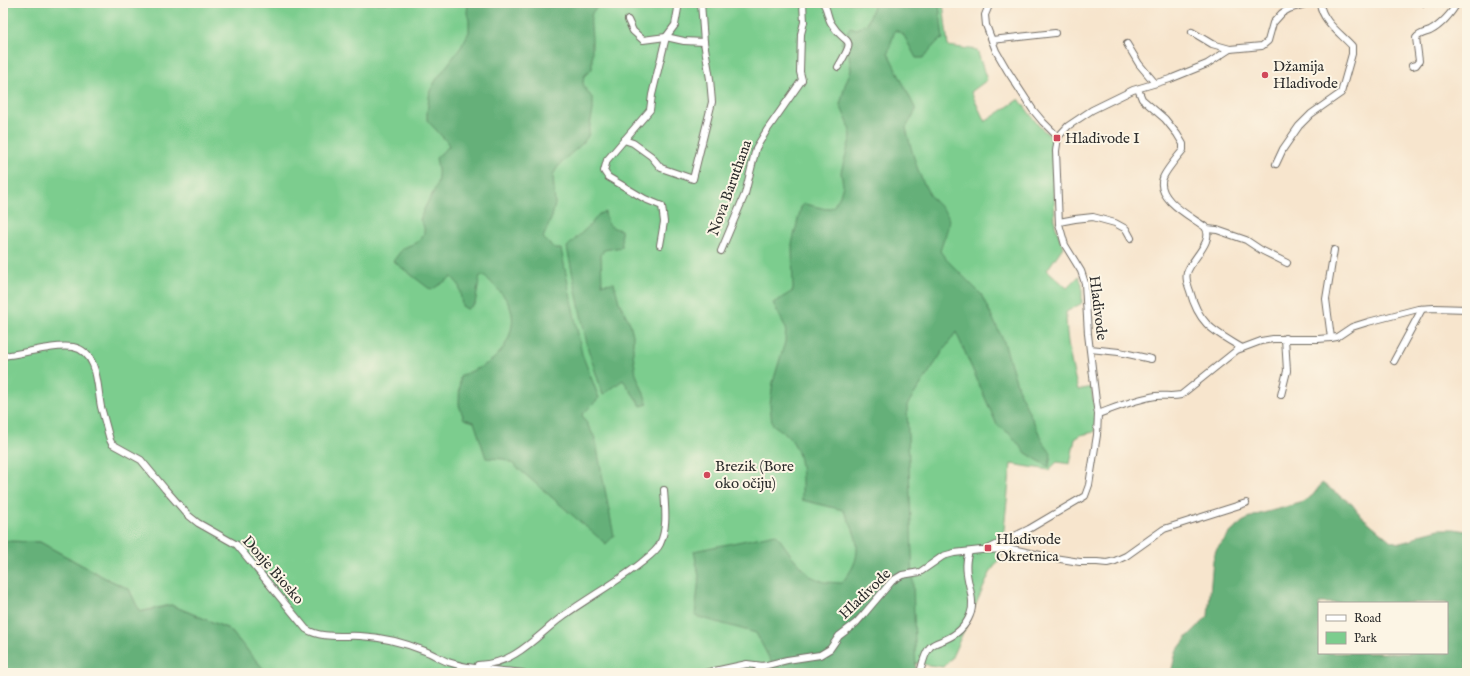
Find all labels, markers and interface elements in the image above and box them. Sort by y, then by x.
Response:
place label: Džamija Hladivode [1273,57,1338,93]
marker: Džamija Hladivode [1260,70,1270,80]
place label: Hladivode I [1065,129,1140,148]
marker: Hladivode I [1052,133,1062,143]
street label: Nova Baruthana [704,137,756,239]
street label: Hladivode [1085,275,1111,341]
place label: Brezik (Bore oko očiju) [715,457,794,493]
marker: Brezik (Bore oko očiju) [702,470,712,480]
place label: Hladivode Okretnica [996,530,1061,566]
street label: Donje Biosko [238,532,308,608]
marker: Hladivode Okretnica [983,543,993,553]
street label: Hladivode [835,565,895,623]
legend [1318,602,1448,654]
text: Road [1354,611,1382,626]
text: Park [1354,631,1377,646]

